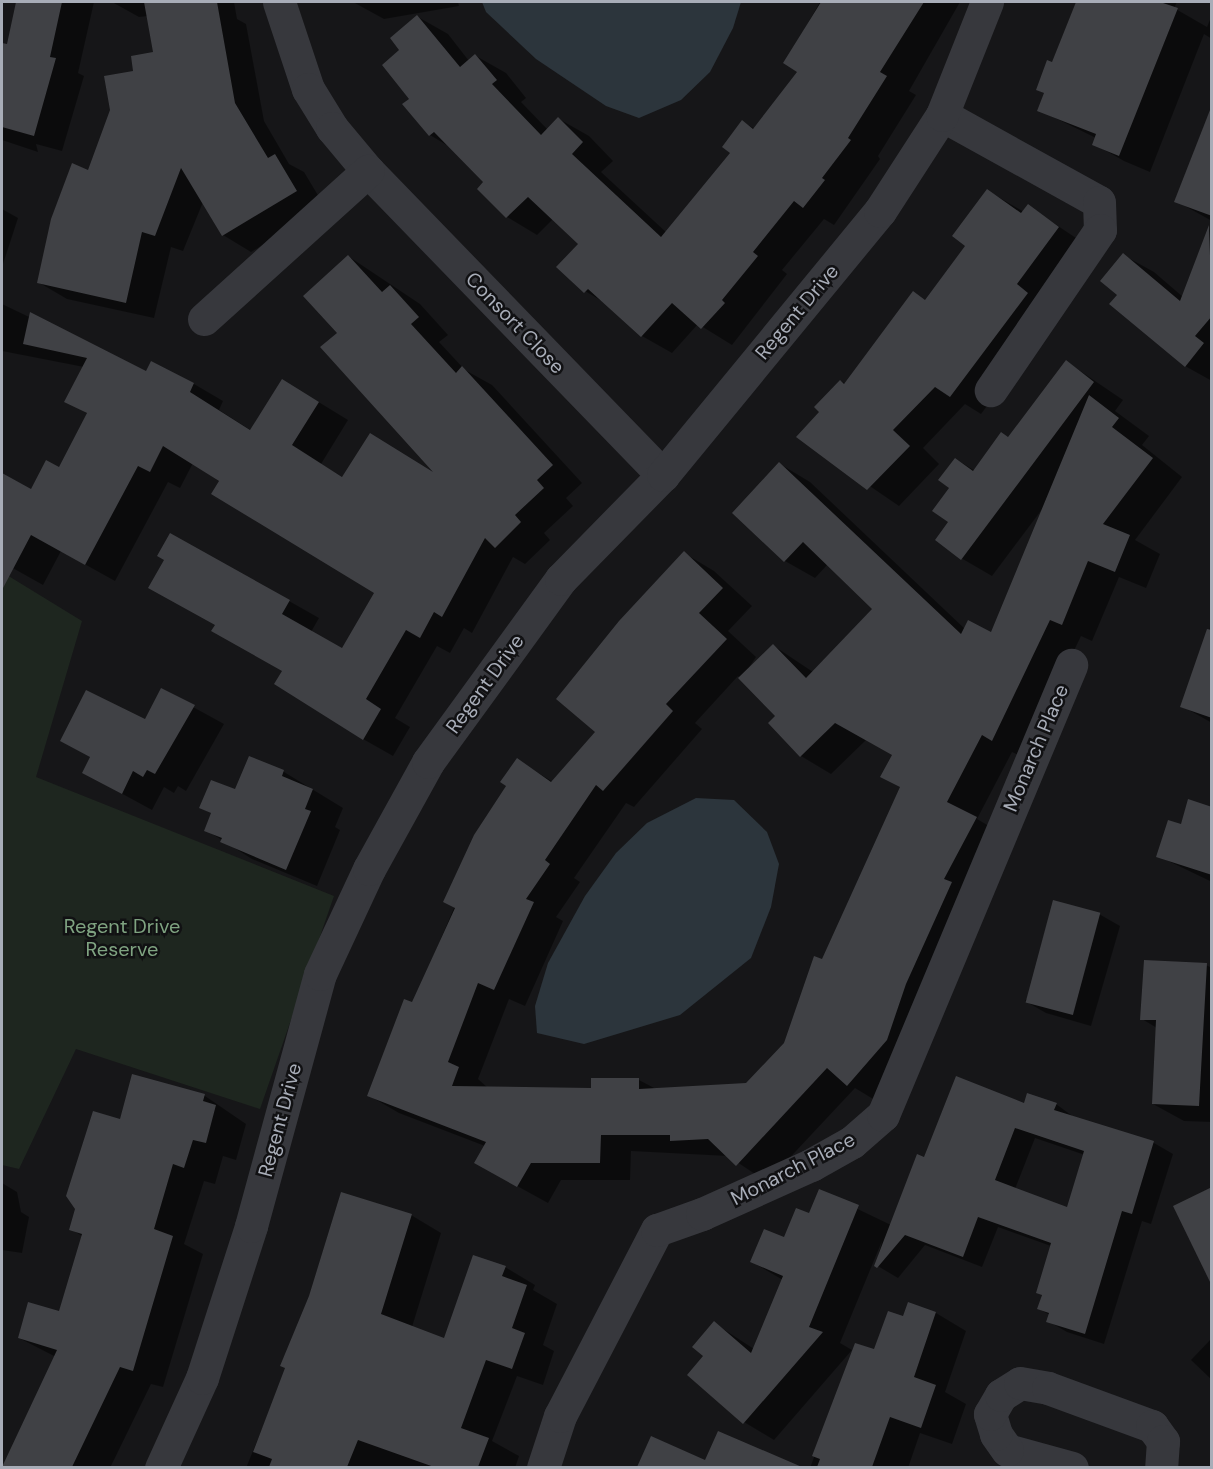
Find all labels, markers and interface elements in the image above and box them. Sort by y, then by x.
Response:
street label: Regent Drive [750,260,844,364]
street label: Consort Close [460,267,570,379]
street label: Regent Drive [441,630,529,738]
street label: Monarch Place [998,681,1074,815]
park label: Regent Drive Reserve [64,915,180,962]
street label: Regent Drive [253,1061,307,1179]
street label: Monarch Place [727,1127,859,1211]

